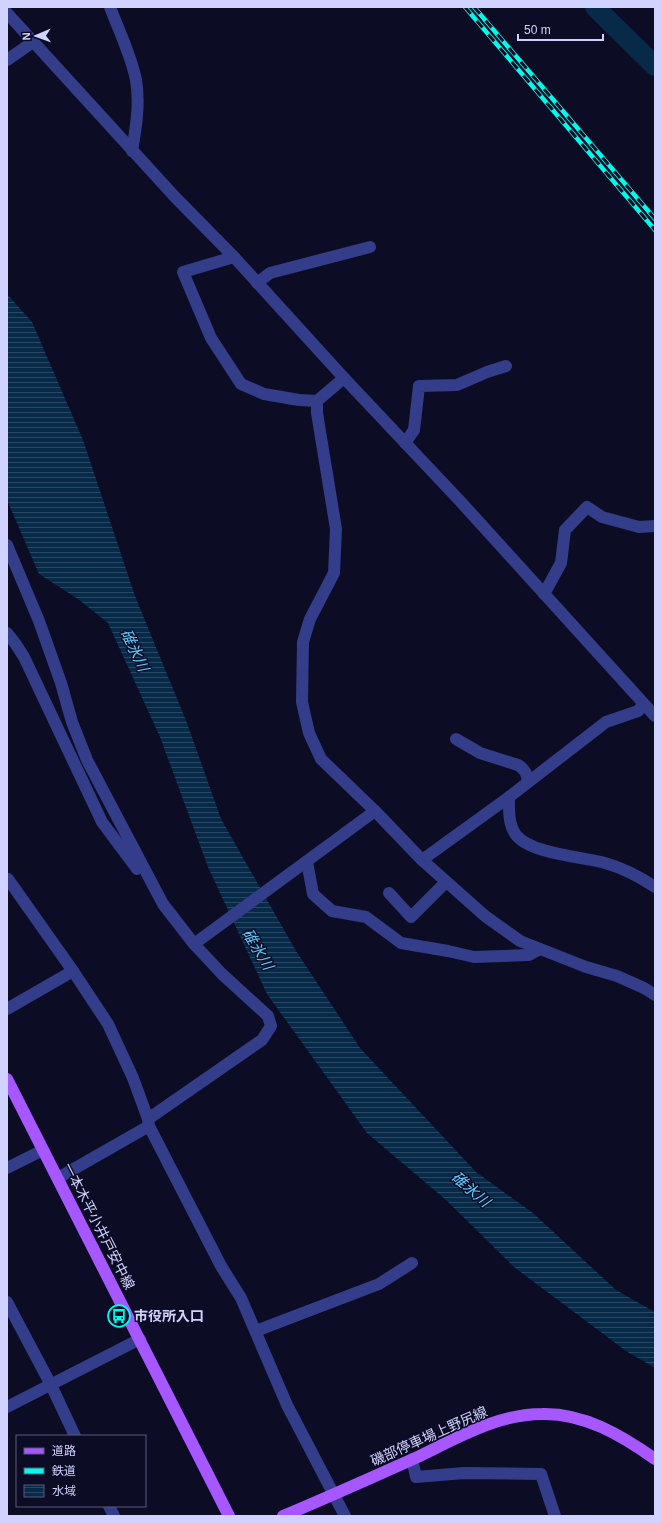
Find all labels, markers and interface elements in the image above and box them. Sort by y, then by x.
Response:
north arrow [16,16,56,56]
scale bar [518,16,603,42]
text: 50 m [524,23,551,37]
text: N [20,32,32,41]
water label: 碓氷川 [118,626,153,676]
water label: 碓氷川 [239,925,278,974]
street label: 一本木平小井戸安中線 [60,1160,138,1292]
water label: 碓氷川 [448,1168,495,1211]
bus stop icon: 市役所入口 [106,1303,132,1329]
place label: 市役所入口 [134,1308,204,1324]
street label: 磯部停車場上野尻線 [368,1403,490,1469]
legend [16,1435,146,1507]
text: 道路 [52,1444,76,1458]
text: 鉄道 [52,1464,76,1478]
text: 水域 [52,1484,76,1498]

